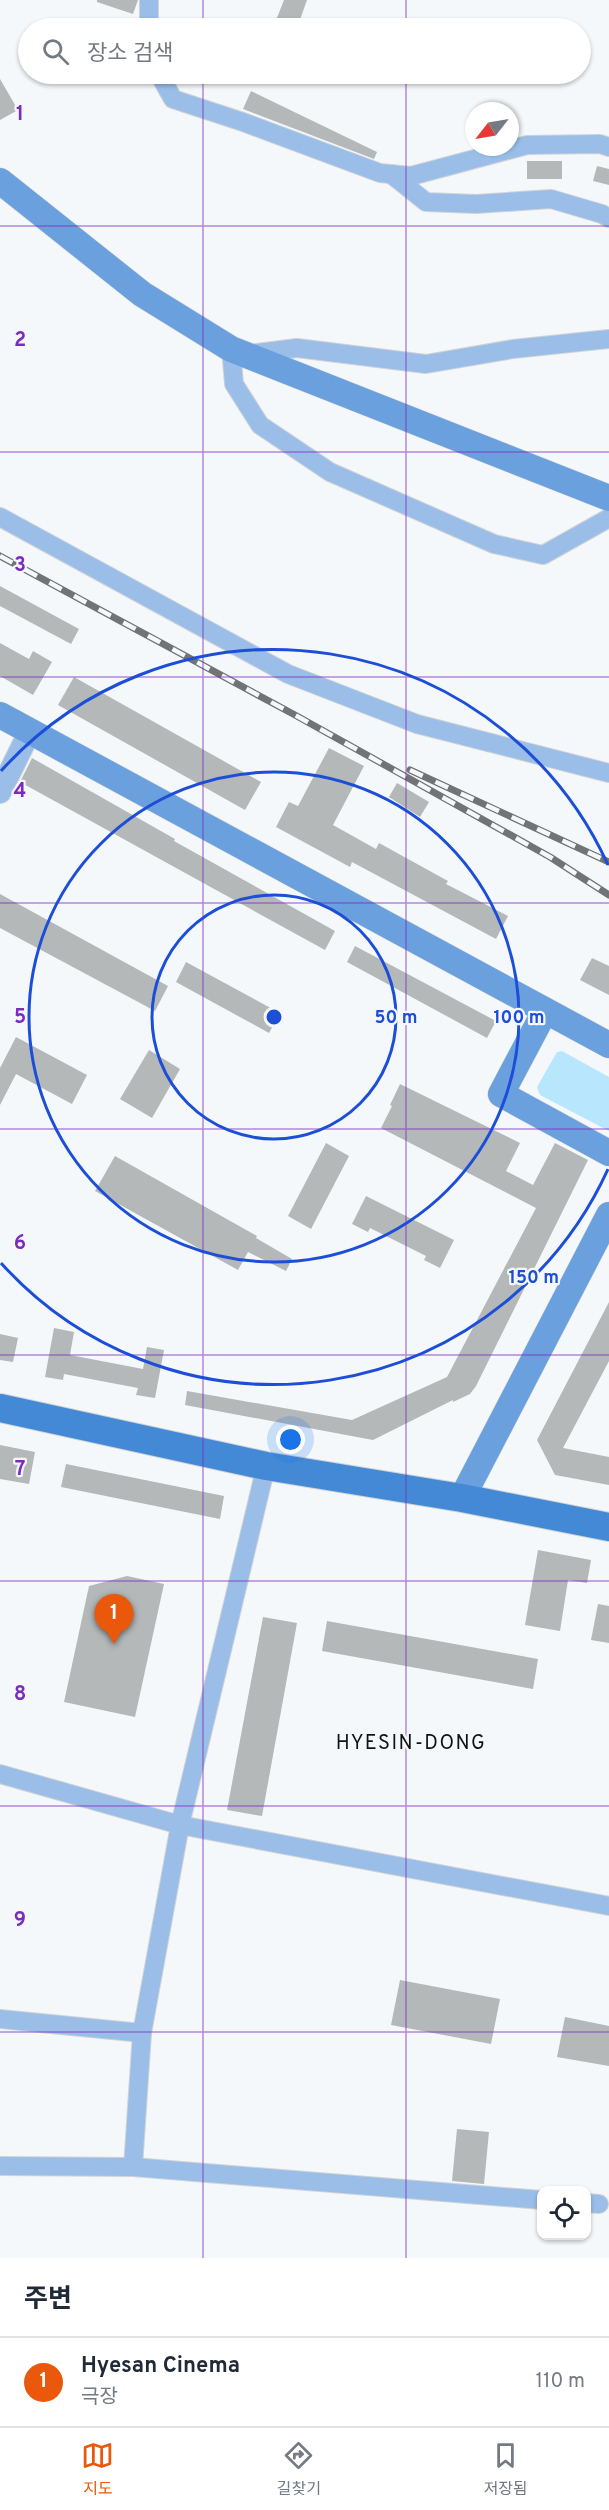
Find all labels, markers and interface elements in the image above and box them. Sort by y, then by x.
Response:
search box [18,18,591,84]
icon: search [39,35,72,68]
text: 장소 검색 [87,41,173,68]
text: 1 [16,102,24,128]
north arrow [465,102,519,156]
text: 2 [14,328,26,354]
text: 3 [14,553,26,579]
text: 4 [14,779,26,805]
text: 5 [14,1005,26,1031]
centre of rings [264,1007,284,1027]
text: 50 m [374,1007,418,1030]
text: 100 m [493,1007,545,1030]
text: 6 [14,1231,26,1257]
text: 150 m [509,1267,559,1290]
your location [276,1425,305,1454]
text: 7 [15,1457,25,1483]
pin: 1 [94,1594,134,1644]
text: 8 [14,1682,26,1708]
district label: HYESIN-DONG [336,1731,486,1757]
text: 9 [14,1908,26,1934]
map controls [537,2186,591,2240]
button: locate [537,2186,591,2240]
text: 주변 [24,2284,72,2317]
text: Hyesan Cinema [81,2353,240,2380]
text: 1 [40,2369,48,2395]
text: 110 m [536,2369,585,2395]
text: 극장 [81,2385,118,2411]
tab: 지도 [81,2439,114,2500]
tab: 길찾기 [277,2439,321,2500]
tab: 저장됨 [484,2439,528,2500]

